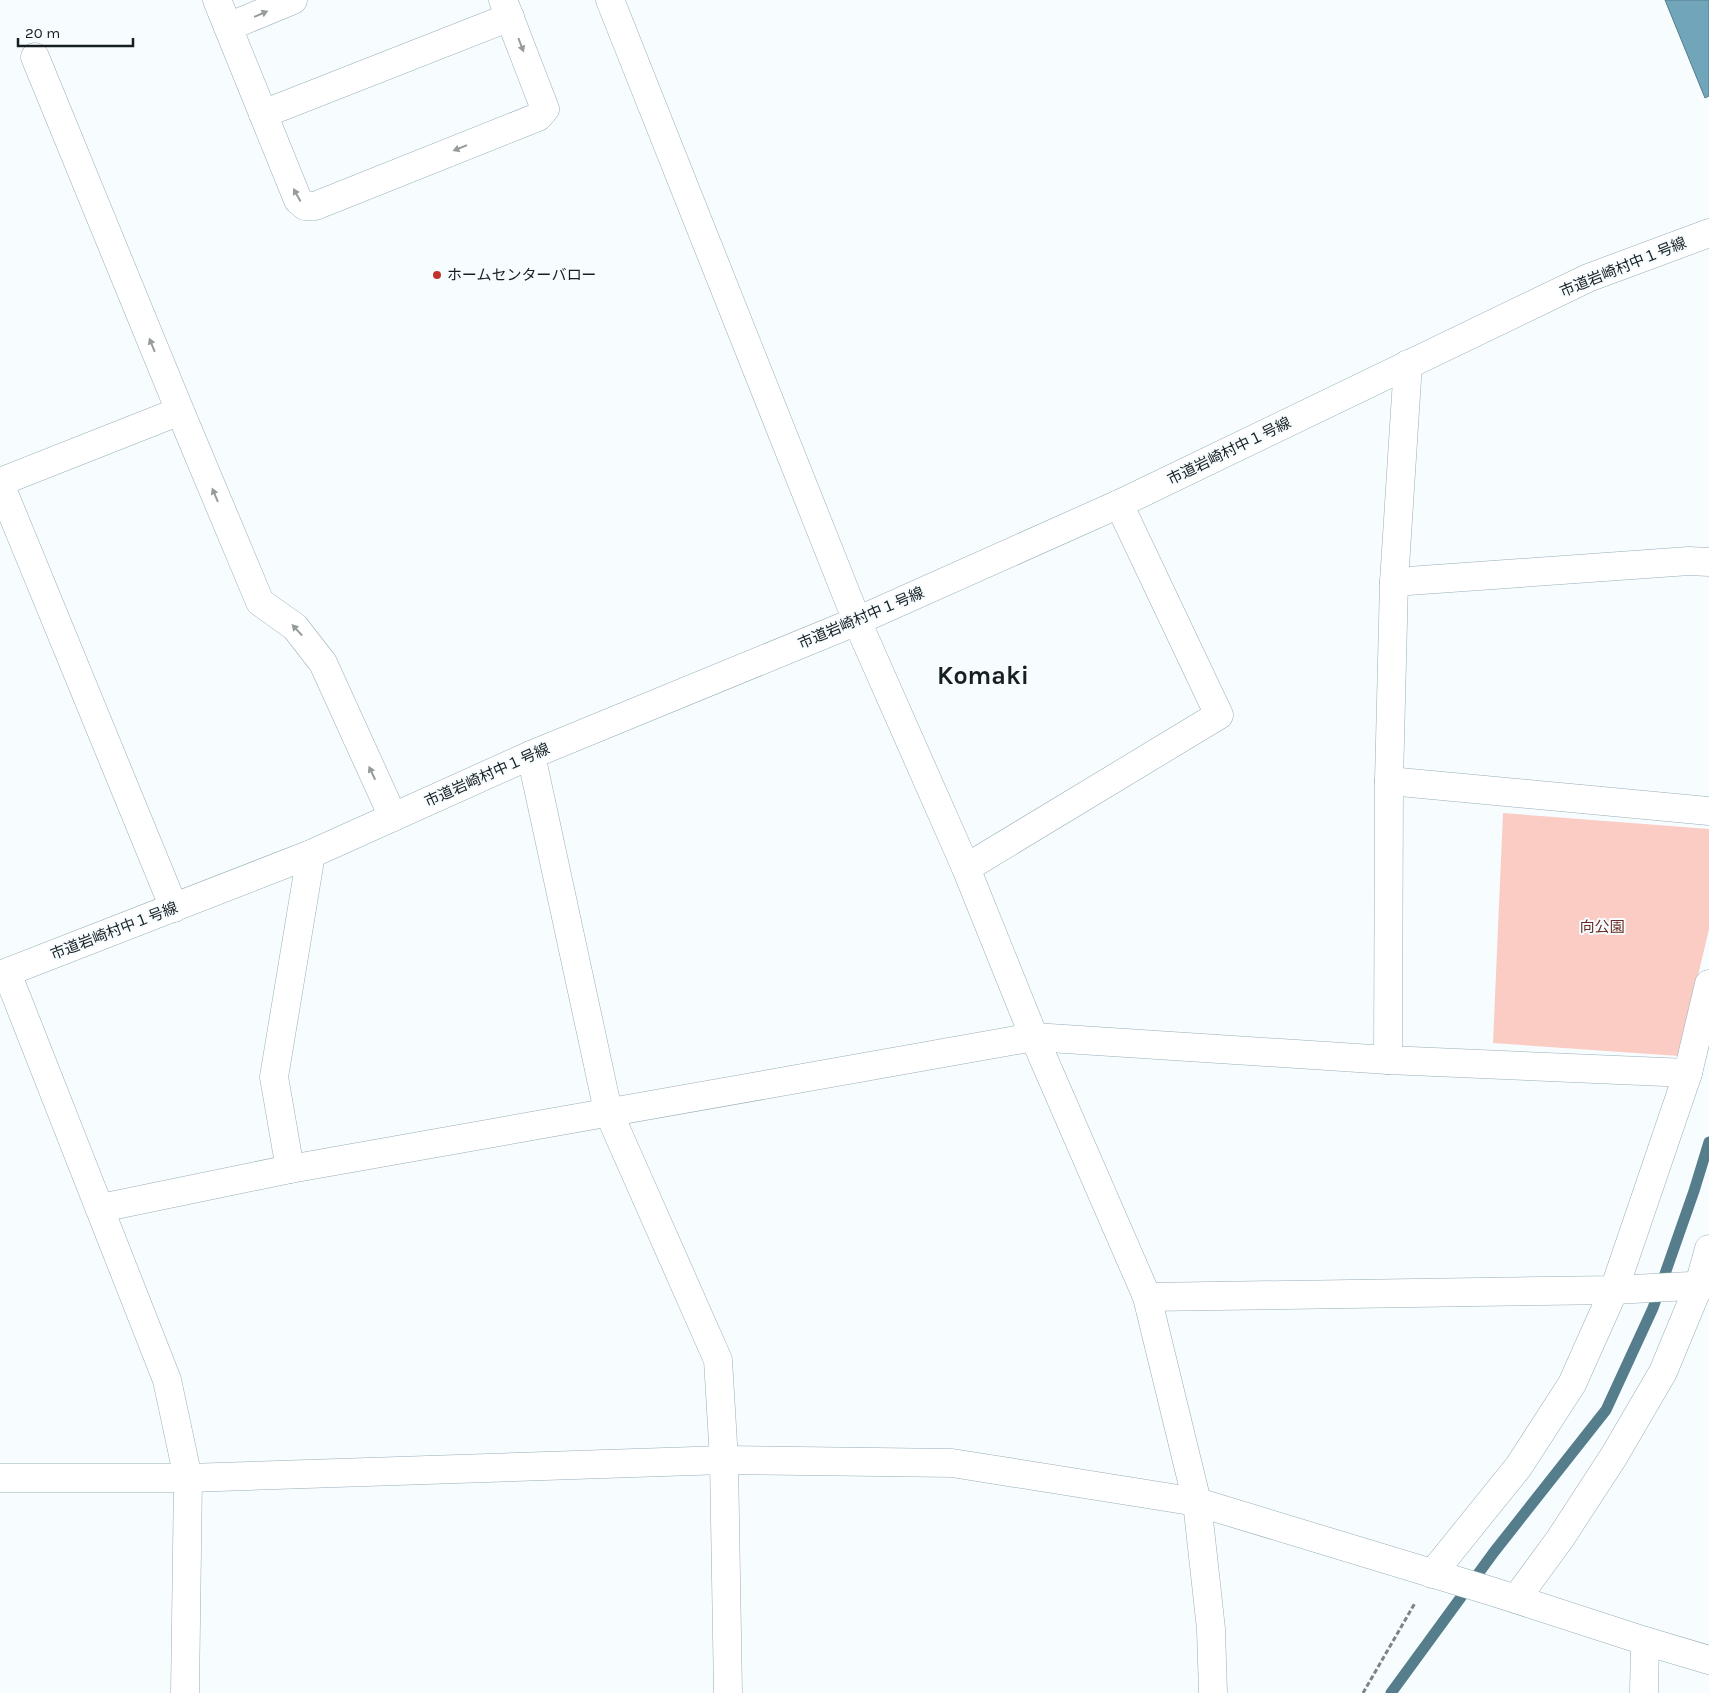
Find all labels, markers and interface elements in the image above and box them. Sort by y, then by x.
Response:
one-way arrow [253,9,268,17]
scale bar [18,15,132,47]
text: 20 m [25,24,60,42]
one-way arrow [518,38,525,53]
one-way arrow [453,144,467,152]
one-way arrow [293,188,302,202]
street label: 市道岩崎村中１号線 [1557,233,1689,301]
place label: ホームセンターバロー [447,266,596,284]
marker: ホームセンターバロー [431,269,443,281]
one-way arrow [148,338,156,352]
street label: 市道岩崎村中１号線 [1164,413,1294,489]
one-way arrow [210,488,218,502]
street label: 市道岩崎村中１号線 [795,583,927,653]
one-way arrow [291,624,302,637]
district label: Komaki [937,661,1029,690]
street label: 市道岩崎村中１号線 [422,739,552,811]
one-way arrow [368,766,376,780]
street label: 市道岩崎村中１号線 [48,898,180,964]
park label: 向公園 [1579,918,1625,936]

